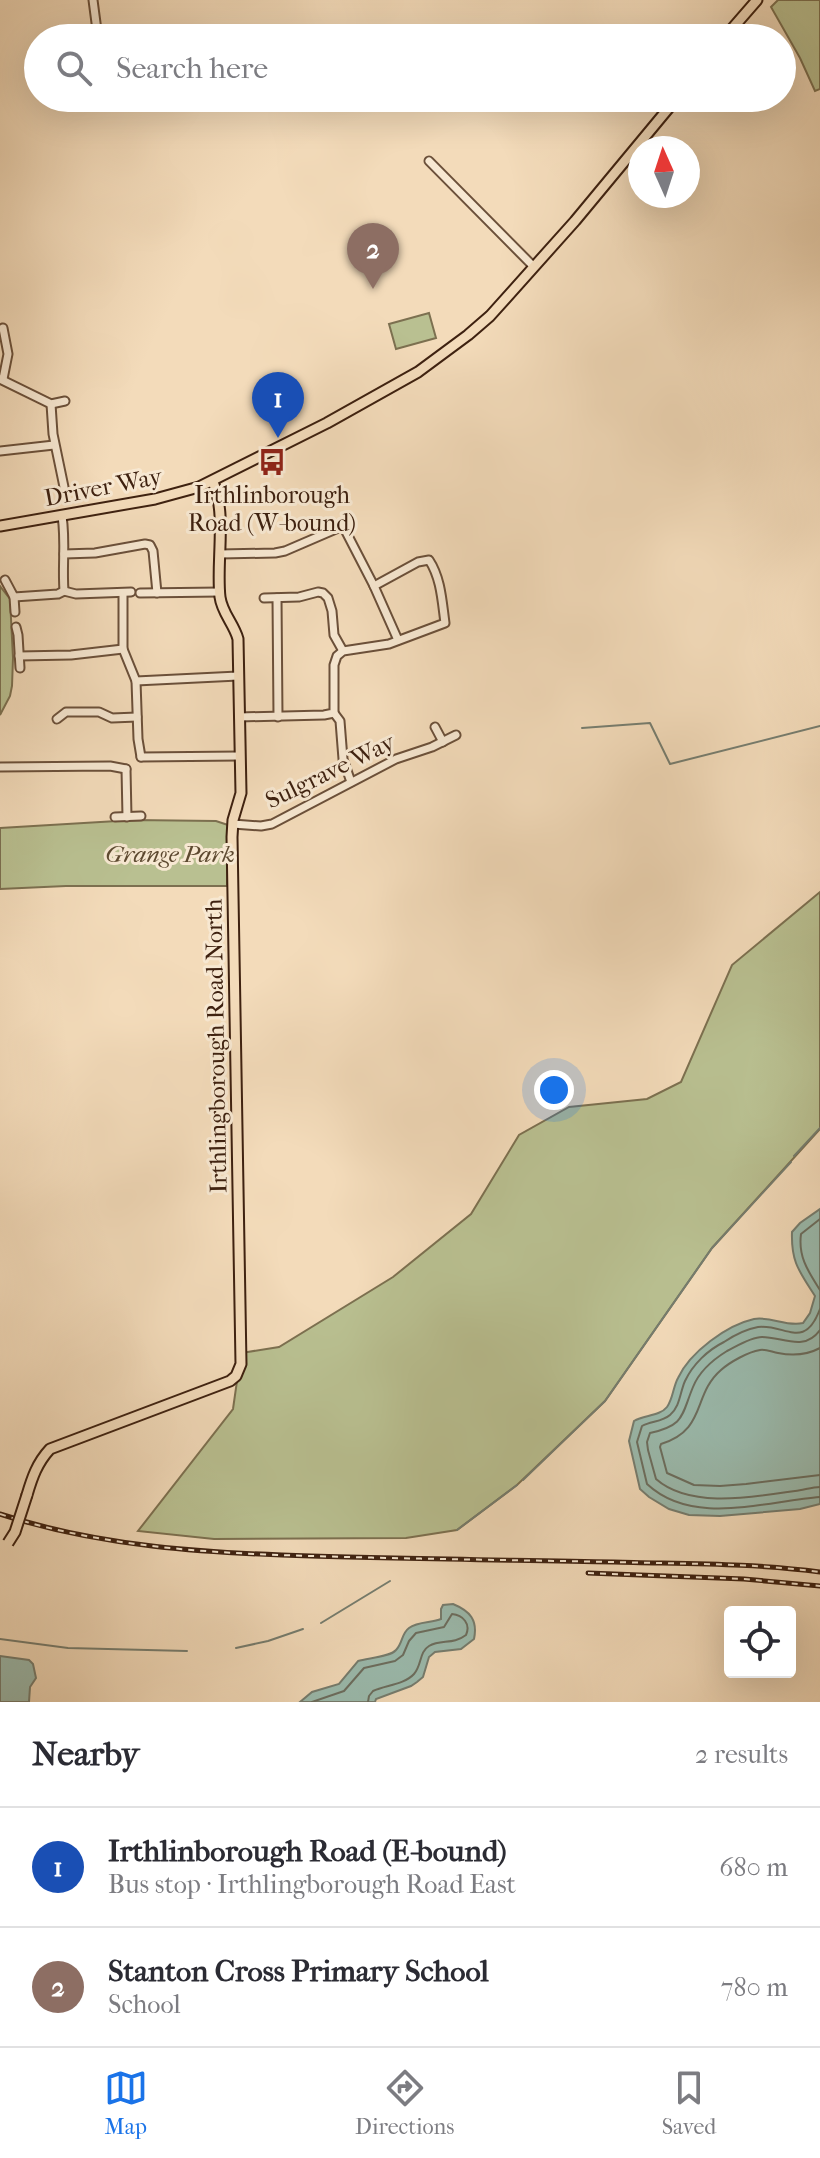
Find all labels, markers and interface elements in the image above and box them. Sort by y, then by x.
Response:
search box [24,24,796,112]
icon: search [52,46,96,90]
text: Search here [116,51,268,86]
north arrow [628,136,700,208]
pin: 2 [347,223,399,289]
pin: 1 [252,372,304,438]
bus stop icon: Irthlinborough Road (W-bound) [257,447,287,477]
street label: Driver Way [42,462,165,512]
place label: Irthlinborough Road (W-bound) [188,481,356,537]
street label: Sulgrave Way [261,727,400,814]
park label: Grange Park [105,840,235,868]
street label: Irthlingborough Road North [199,898,233,1194]
your location [534,1070,574,1110]
map controls [724,1606,796,1678]
button: locate [724,1606,796,1678]
text: Nearby [32,1734,139,1774]
text: 2 results [695,1739,788,1770]
text: Irthlinborough Road (E-bound) [108,1834,507,1869]
text: 1 [53,1852,63,1883]
text: 680 m [719,1852,788,1883]
text: Bus stop · Irthlingborough Road East [108,1869,516,1900]
text: Stanton Cross Primary School [108,1954,489,1989]
text: 2 [51,1972,65,2003]
text: 780 m [721,1972,788,2003]
text: School [108,1989,181,2020]
tab: Map [104,2066,148,2140]
tab: Directions [355,2066,454,2140]
tab: Saved [662,2066,716,2140]

